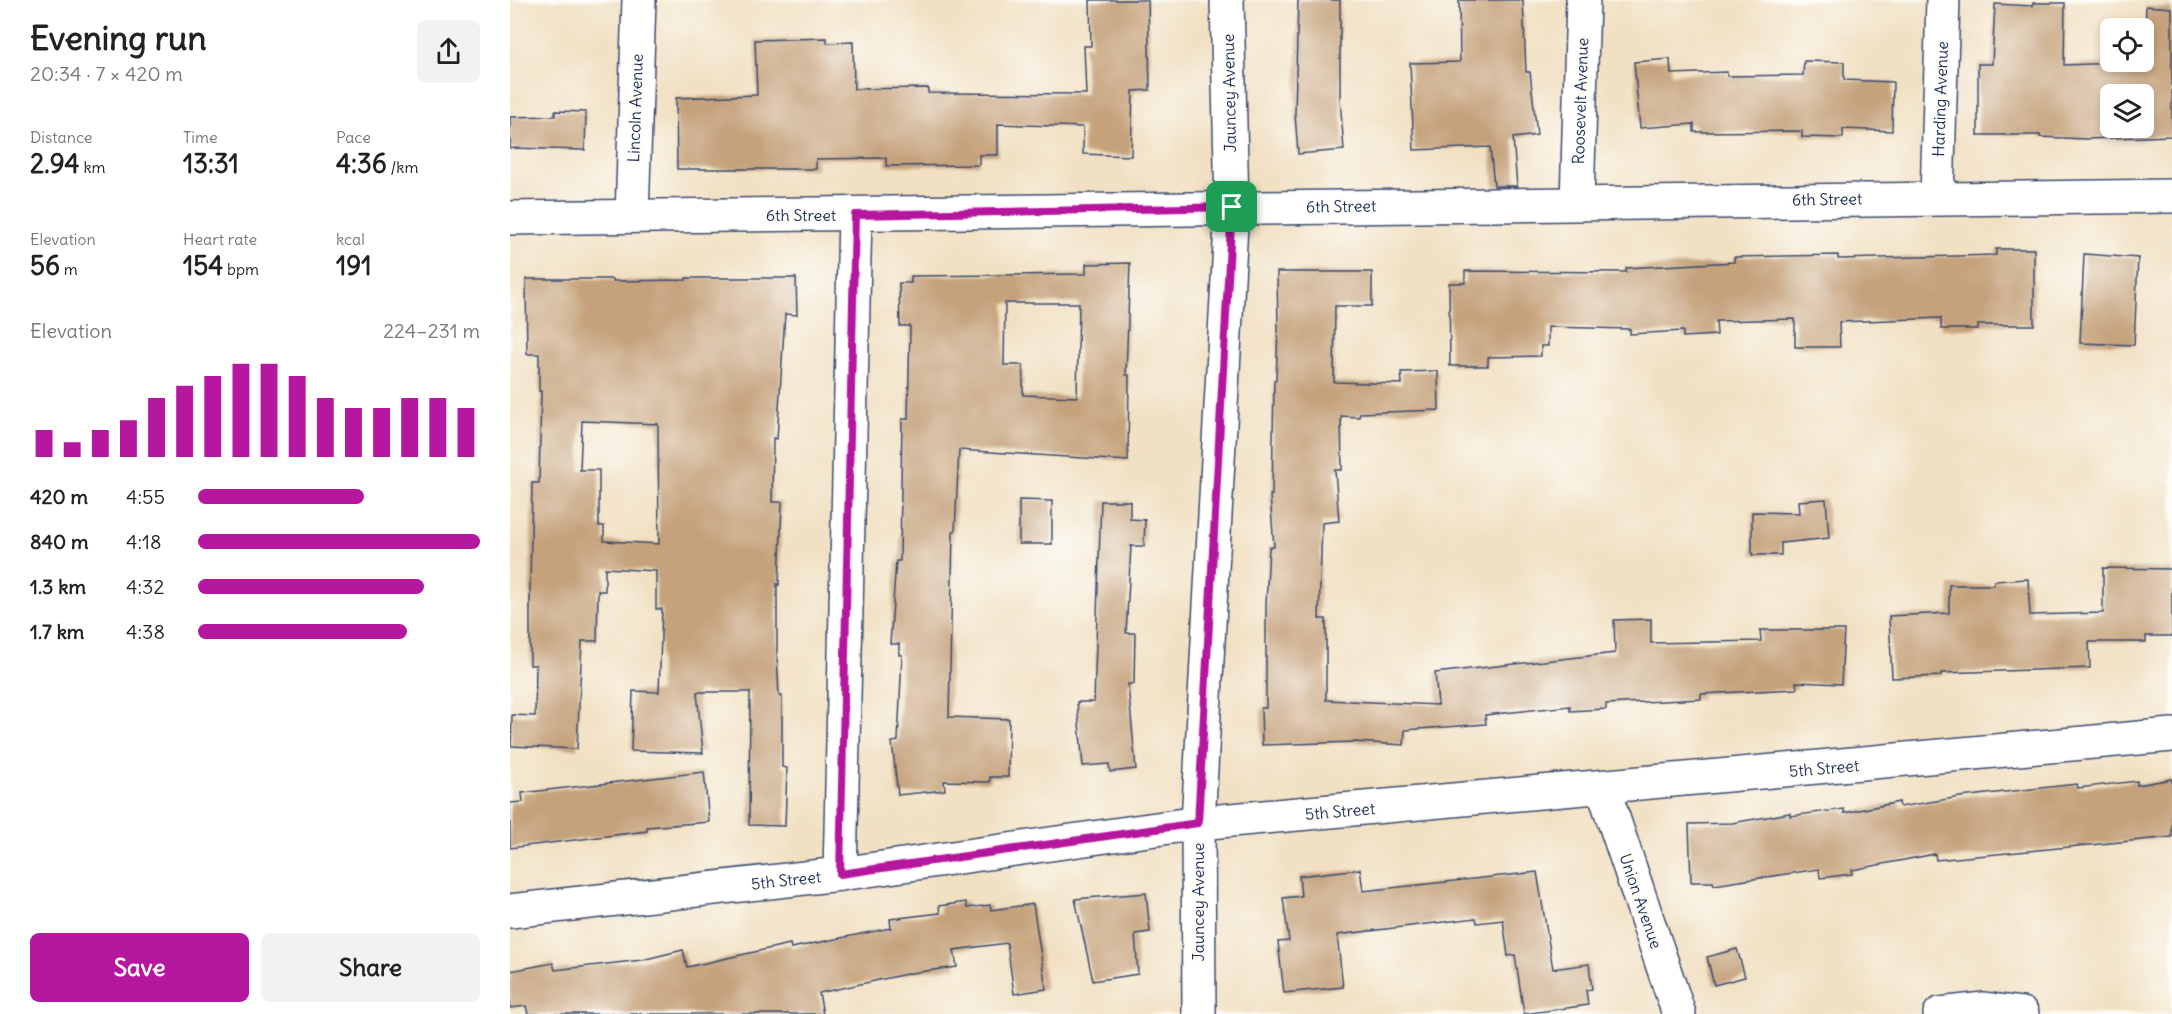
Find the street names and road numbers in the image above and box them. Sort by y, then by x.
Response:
street label: Jauncey Avenue [1218,33,1240,153]
street label: Roosevelt Avenue [1568,37,1592,165]
street label: Harding Avenue [1928,41,1952,157]
street label: Lincoln Avenue [623,53,647,163]
street label: 6th Street [1792,188,1863,210]
street label: 6th Street [1306,195,1377,217]
street label: 6th Street [766,205,837,225]
street label: 5th Street [1788,755,1861,781]
street label: 5th Street [1304,798,1377,824]
street label: Jauncey Avenue [1188,843,1208,961]
street label: Union Avenue [1615,851,1667,951]
street label: 5th Street [750,866,823,894]

